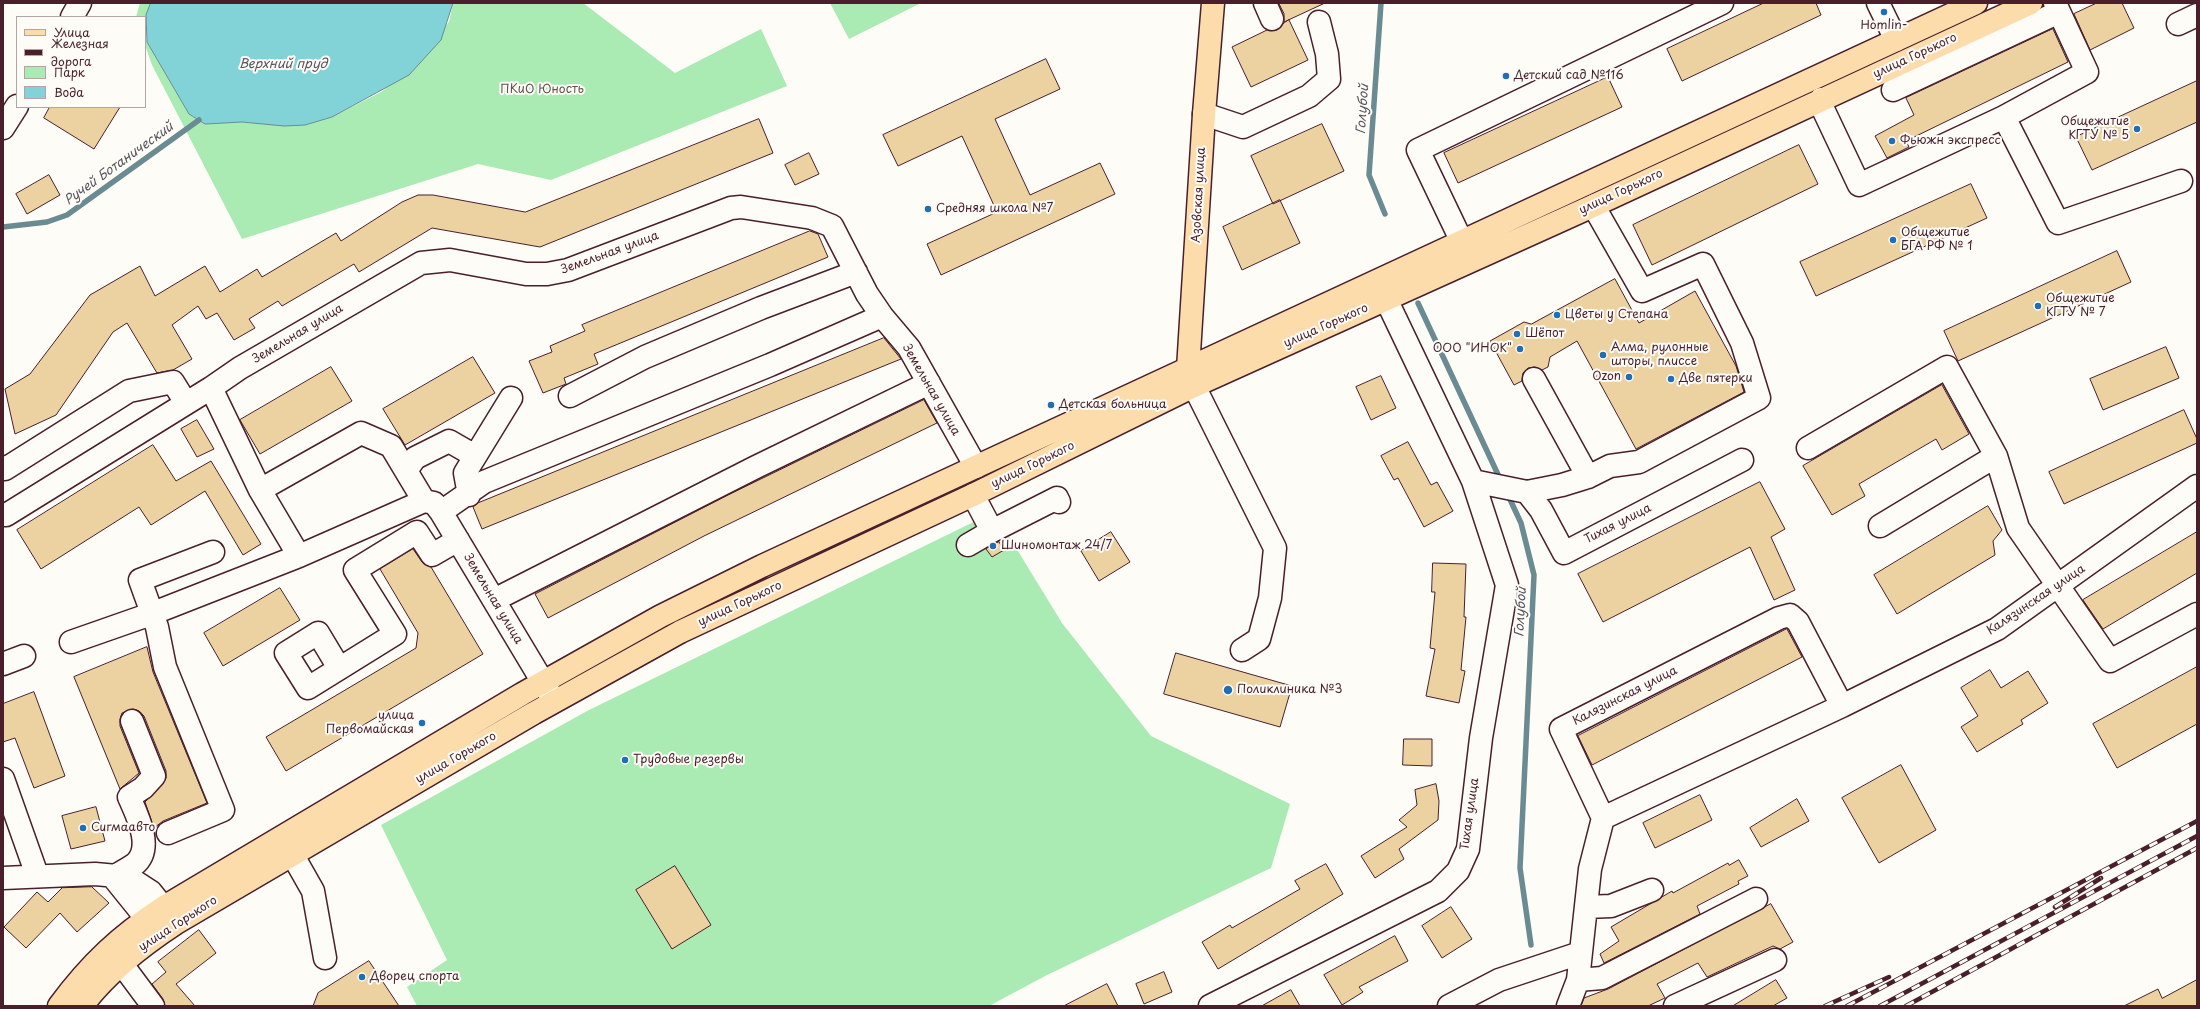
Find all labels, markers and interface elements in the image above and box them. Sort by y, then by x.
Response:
marker: Homlin- [1879,7,1889,17]
legend [16,16,146,108]
place label: Homlin- [1860,19,1908,33]
text: Улица [54,23,90,41]
street label: улица Горького [1871,30,1959,82]
text: Железная дорога [51,34,109,70]
water label: Верхний пруд [239,56,327,72]
text: Парк [54,63,85,81]
place label: Детский сад №116 [1514,69,1624,83]
marker: Детский сад №116 [1501,71,1511,81]
text: Вода [54,83,84,101]
park label: ПКиО Юность [500,83,584,97]
water label: Голубой [1353,84,1373,134]
place label: Общежитие КГТУ № 5 [2060,115,2129,143]
water label: Ручей Ботанический [62,119,176,209]
marker: Общежитие КГТУ № 5 [2132,124,2142,134]
place label: Фьюжн экспресс [1900,134,2001,148]
marker: Фьюжн экспресс [1887,136,1897,146]
street label: Азовская улица [1189,147,1209,243]
street label: улица Горького [1577,166,1665,218]
place label: Средняя школа №7 [936,202,1053,216]
marker: Средняя школа №7 [923,204,933,214]
place label: Общежитие БГА РФ № 1 [1901,226,1973,254]
street label: Земельная улица [559,229,661,277]
marker: Общежитие БГА РФ № 1 [1888,235,1898,245]
place label: Общежитие КГТУ № 7 [2046,292,2115,320]
street label: Земельная улица [250,301,346,367]
street label: улица Горького [1282,301,1370,351]
marker: Общежитие КГТУ № 7 [2033,301,2043,311]
place label: Цветы у Степана [1565,308,1668,322]
marker: Цветы у Степана [1552,310,1562,320]
place label: Шёпот [1525,327,1564,341]
marker: Шёпот [1512,329,1522,339]
place label: Алма, рулонные шторы, плиссе [1611,341,1709,369]
street label: Земельная улица [899,342,963,438]
place label: ООО "ИНОК" [1433,342,1512,356]
marker: ООО "ИНОК" [1515,344,1525,354]
marker: Алма, рулонные шторы, плиссе [1598,350,1608,360]
place label: Ozon [1592,370,1621,384]
marker: Ozon [1624,372,1634,382]
place label: Две пятерки [1679,372,1752,386]
marker: Две пятерки [1666,374,1676,384]
place label: Детская больница [1059,398,1167,412]
marker: Детская больница [1046,400,1056,410]
street label: улица Горького [989,439,1077,491]
street label: Тихая улица [1582,501,1654,547]
place label: Шиномонтаж 24/7 [1001,539,1112,553]
marker: Шиномонтаж 24/7 [988,541,998,551]
street label: Земельная улица [460,551,526,647]
street label: Калязинская улица [1984,562,2088,638]
street label: улица Горького [696,578,784,630]
water label: Голубой [1512,587,1530,637]
street label: Калязинская улица [1570,663,1680,729]
place label: Поликлиника №3 [1237,683,1342,697]
marker: Поликлиника №3 [1222,684,1234,696]
place label: улица Первомайская [326,709,414,737]
marker: улица Первомайская [417,718,427,728]
street label: улица Горького [413,729,499,787]
place label: Трудовые резервы [633,753,744,767]
marker: Трудовые резервы [620,755,630,765]
street label: Тихая улица [1458,777,1482,851]
place label: Сигмаавто [91,821,155,835]
marker: Сигмаавто [78,823,88,833]
street label: улица Горького [136,893,220,955]
place label: Дворец спорта [370,970,459,984]
marker: Дворец спорта [357,972,367,982]

